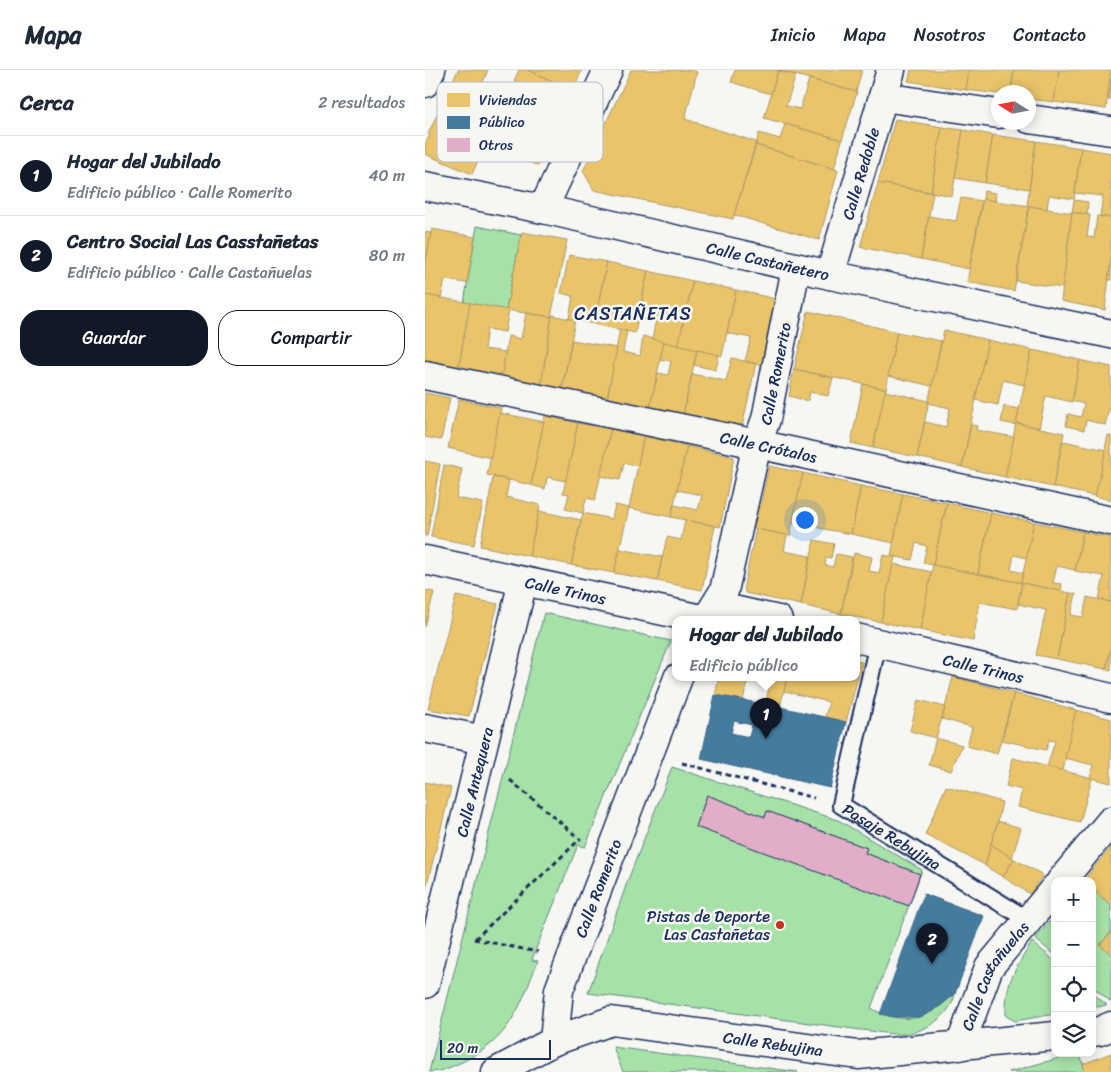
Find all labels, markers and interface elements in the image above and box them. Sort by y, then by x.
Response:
text: Mapa [25,14,81,56]
text: Inicio [771,19,816,51]
text: Mapa [844,19,886,51]
text: Nosotros [914,19,985,51]
text: Contacto [1013,19,1086,51]
legend [437,82,603,162]
text: Cerca [20,84,74,122]
north arrow [991,85,1036,130]
text: 2 resultados [318,88,405,117]
text: Viviendas [479,88,537,113]
text: Público [479,110,525,135]
street label: Calle Redoble [833,124,888,223]
text: Otros [479,133,513,158]
text: Hogar del Jubilado [67,145,221,178]
text: 1 [33,161,39,190]
text: 40 m [368,161,405,190]
text: Edificio público · Calle Romerito [67,178,292,207]
text: Centro Social Las Casstañetas [67,225,319,258]
street label: Calle Castañetero [703,233,832,289]
text: 2 [31,241,41,270]
text: 80 m [369,241,405,270]
text: Edificio público · Calle Castañuelas [67,258,312,287]
district label: CASTAÑETAS [574,298,692,330]
button: Guardar [20,310,208,366]
button: Compartir [218,310,405,366]
street label: Calle Romerito [751,320,800,429]
street label: Calle Crótalos [717,423,820,472]
your location [792,507,818,533]
street label: Calle Trinos [522,568,610,613]
popup [672,616,860,681]
text: Hogar del Jubilado [689,618,843,651]
street label: Calle Trinos [940,645,1027,692]
text: Edificio público [689,651,798,680]
pin: 1 [750,698,782,739]
street label: Calle Antequera [447,724,502,840]
street label: Pasaje Rebujina [837,795,947,878]
street label: Calle Romerito [566,835,630,942]
map controls [1051,877,1096,1057]
button: + [1051,877,1096,922]
place label: Pistas de Deporte Las Castañetas [647,902,771,949]
street label: Calle Castañuelas [953,914,1037,1035]
marker: Pistas de Deporte Las Castañetas [774,919,786,931]
button: − [1051,922,1096,967]
pin: 2 [916,923,948,964]
button: locate [1051,967,1096,1012]
button: layers [1051,1012,1096,1057]
street label: Calle Rebujina [721,1023,825,1065]
text: 20 m [447,1036,478,1061]
scale bar [440,1037,551,1060]

